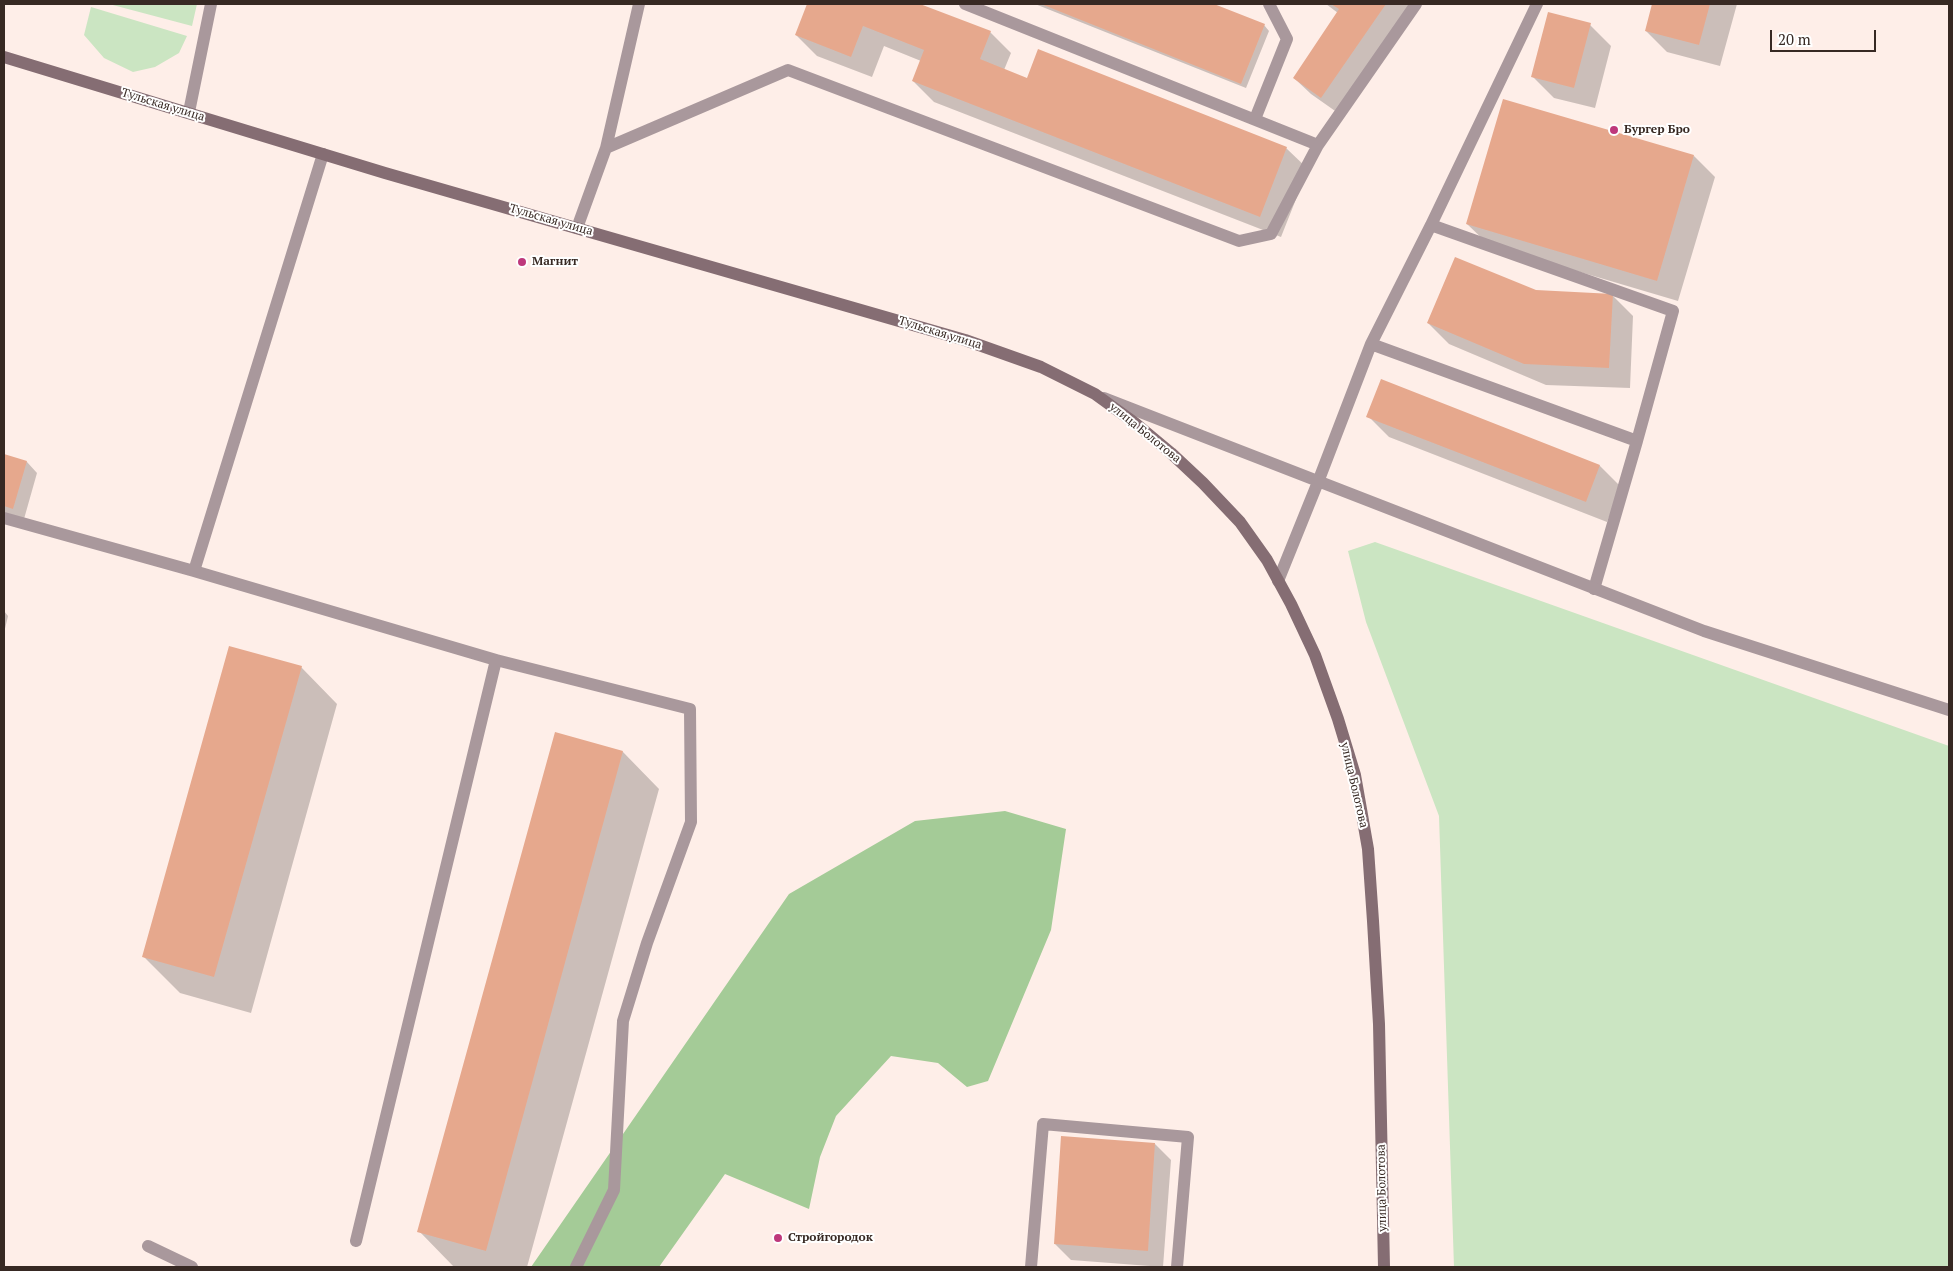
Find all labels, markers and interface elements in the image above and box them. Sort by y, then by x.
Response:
scale bar [1773,20,1879,52]
text: 20 m [1778,29,1811,49]
street label: Тульская улица [120,86,206,124]
place label: Бургер Бро [1624,123,1690,137]
marker: Бургер Бро [1608,124,1620,136]
street label: Тульская улица [508,201,594,239]
place label: Магнит [532,255,578,269]
marker: Магнит [516,256,528,268]
street label: Тульская улица [897,314,983,352]
street label: улица Болотова [1106,400,1184,466]
street label: улица Болотова [1337,741,1371,829]
street label: улица Болотова [1374,1144,1390,1232]
place label: Стройгородок [788,1231,873,1245]
marker: Стройгородок [772,1232,784,1244]

